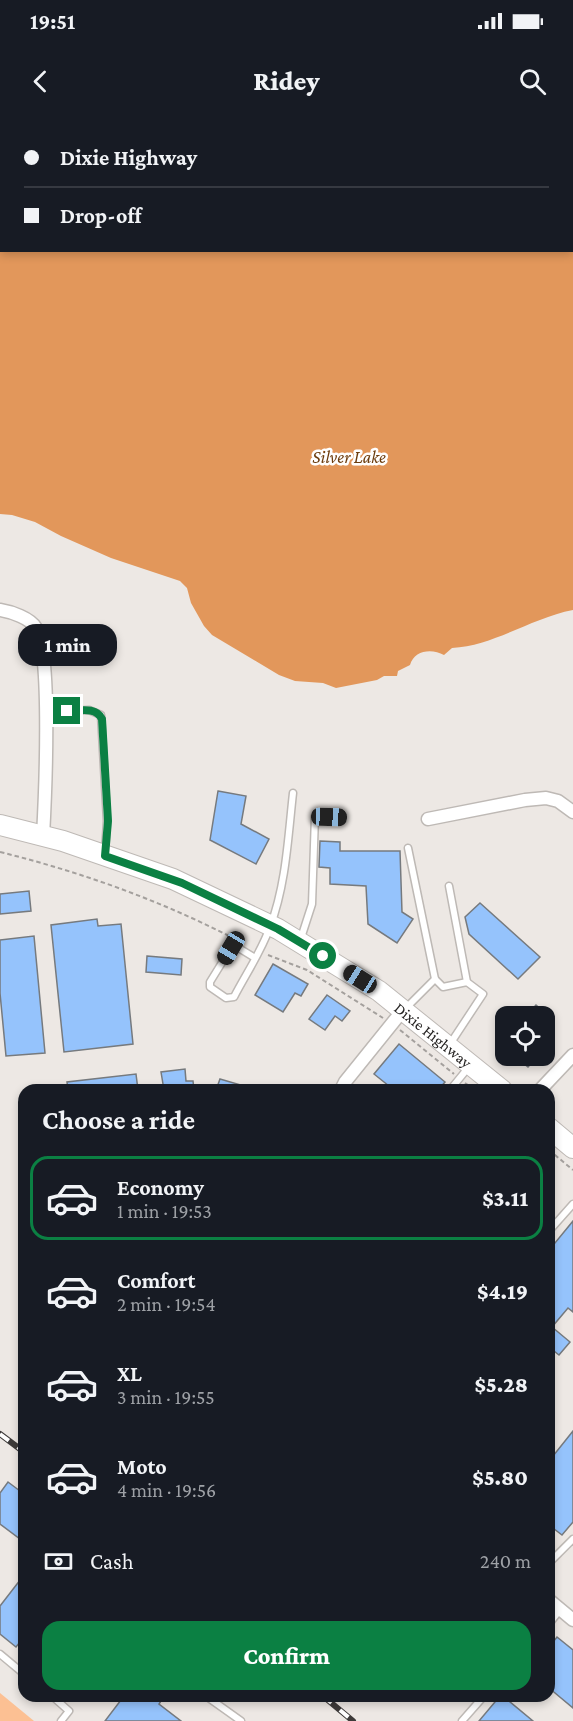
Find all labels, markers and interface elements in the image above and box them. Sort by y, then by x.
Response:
text: 19:51 [30,9,75,34]
icon: back [24,65,57,98]
icon: search [516,65,549,98]
text: Ridey [253,66,320,96]
text: Dixie Highway [60,145,197,170]
text: Drop-off [60,203,142,228]
water label: Silver Lake [312,447,386,467]
callout: 1 min [17,624,116,666]
text: 1 min [44,634,91,656]
route end [53,697,80,724]
car [311,807,347,827]
car [214,928,248,968]
route start [309,942,336,969]
car [340,962,380,996]
street label: Dixie Highway [391,999,476,1072]
map controls [495,1006,555,1066]
button: locate [495,1006,555,1066]
text: Choose a ride [42,1105,195,1135]
icon: car [45,1171,99,1225]
text: Economy [117,1175,204,1200]
text: $3.11 [482,1186,528,1211]
text: 1 min · 19:53 [117,1200,212,1222]
icon: car [45,1264,99,1318]
text: Comfort [117,1268,195,1293]
text: $4.19 [477,1279,528,1304]
text: 2 min · 19:54 [117,1293,216,1315]
icon: car [45,1357,99,1411]
text: XL [117,1361,142,1386]
text: $5.28 [475,1372,528,1397]
text: 3 min · 19:55 [117,1386,215,1408]
icon: car [45,1450,99,1504]
text: Moto [117,1454,167,1479]
text: $5.80 [472,1465,528,1490]
text: 4 min · 19:56 [117,1479,216,1501]
icon: cash [42,1545,75,1578]
text: Cash [90,1549,134,1574]
text: 240 m [480,1550,531,1572]
button: Confirm [42,1621,531,1690]

